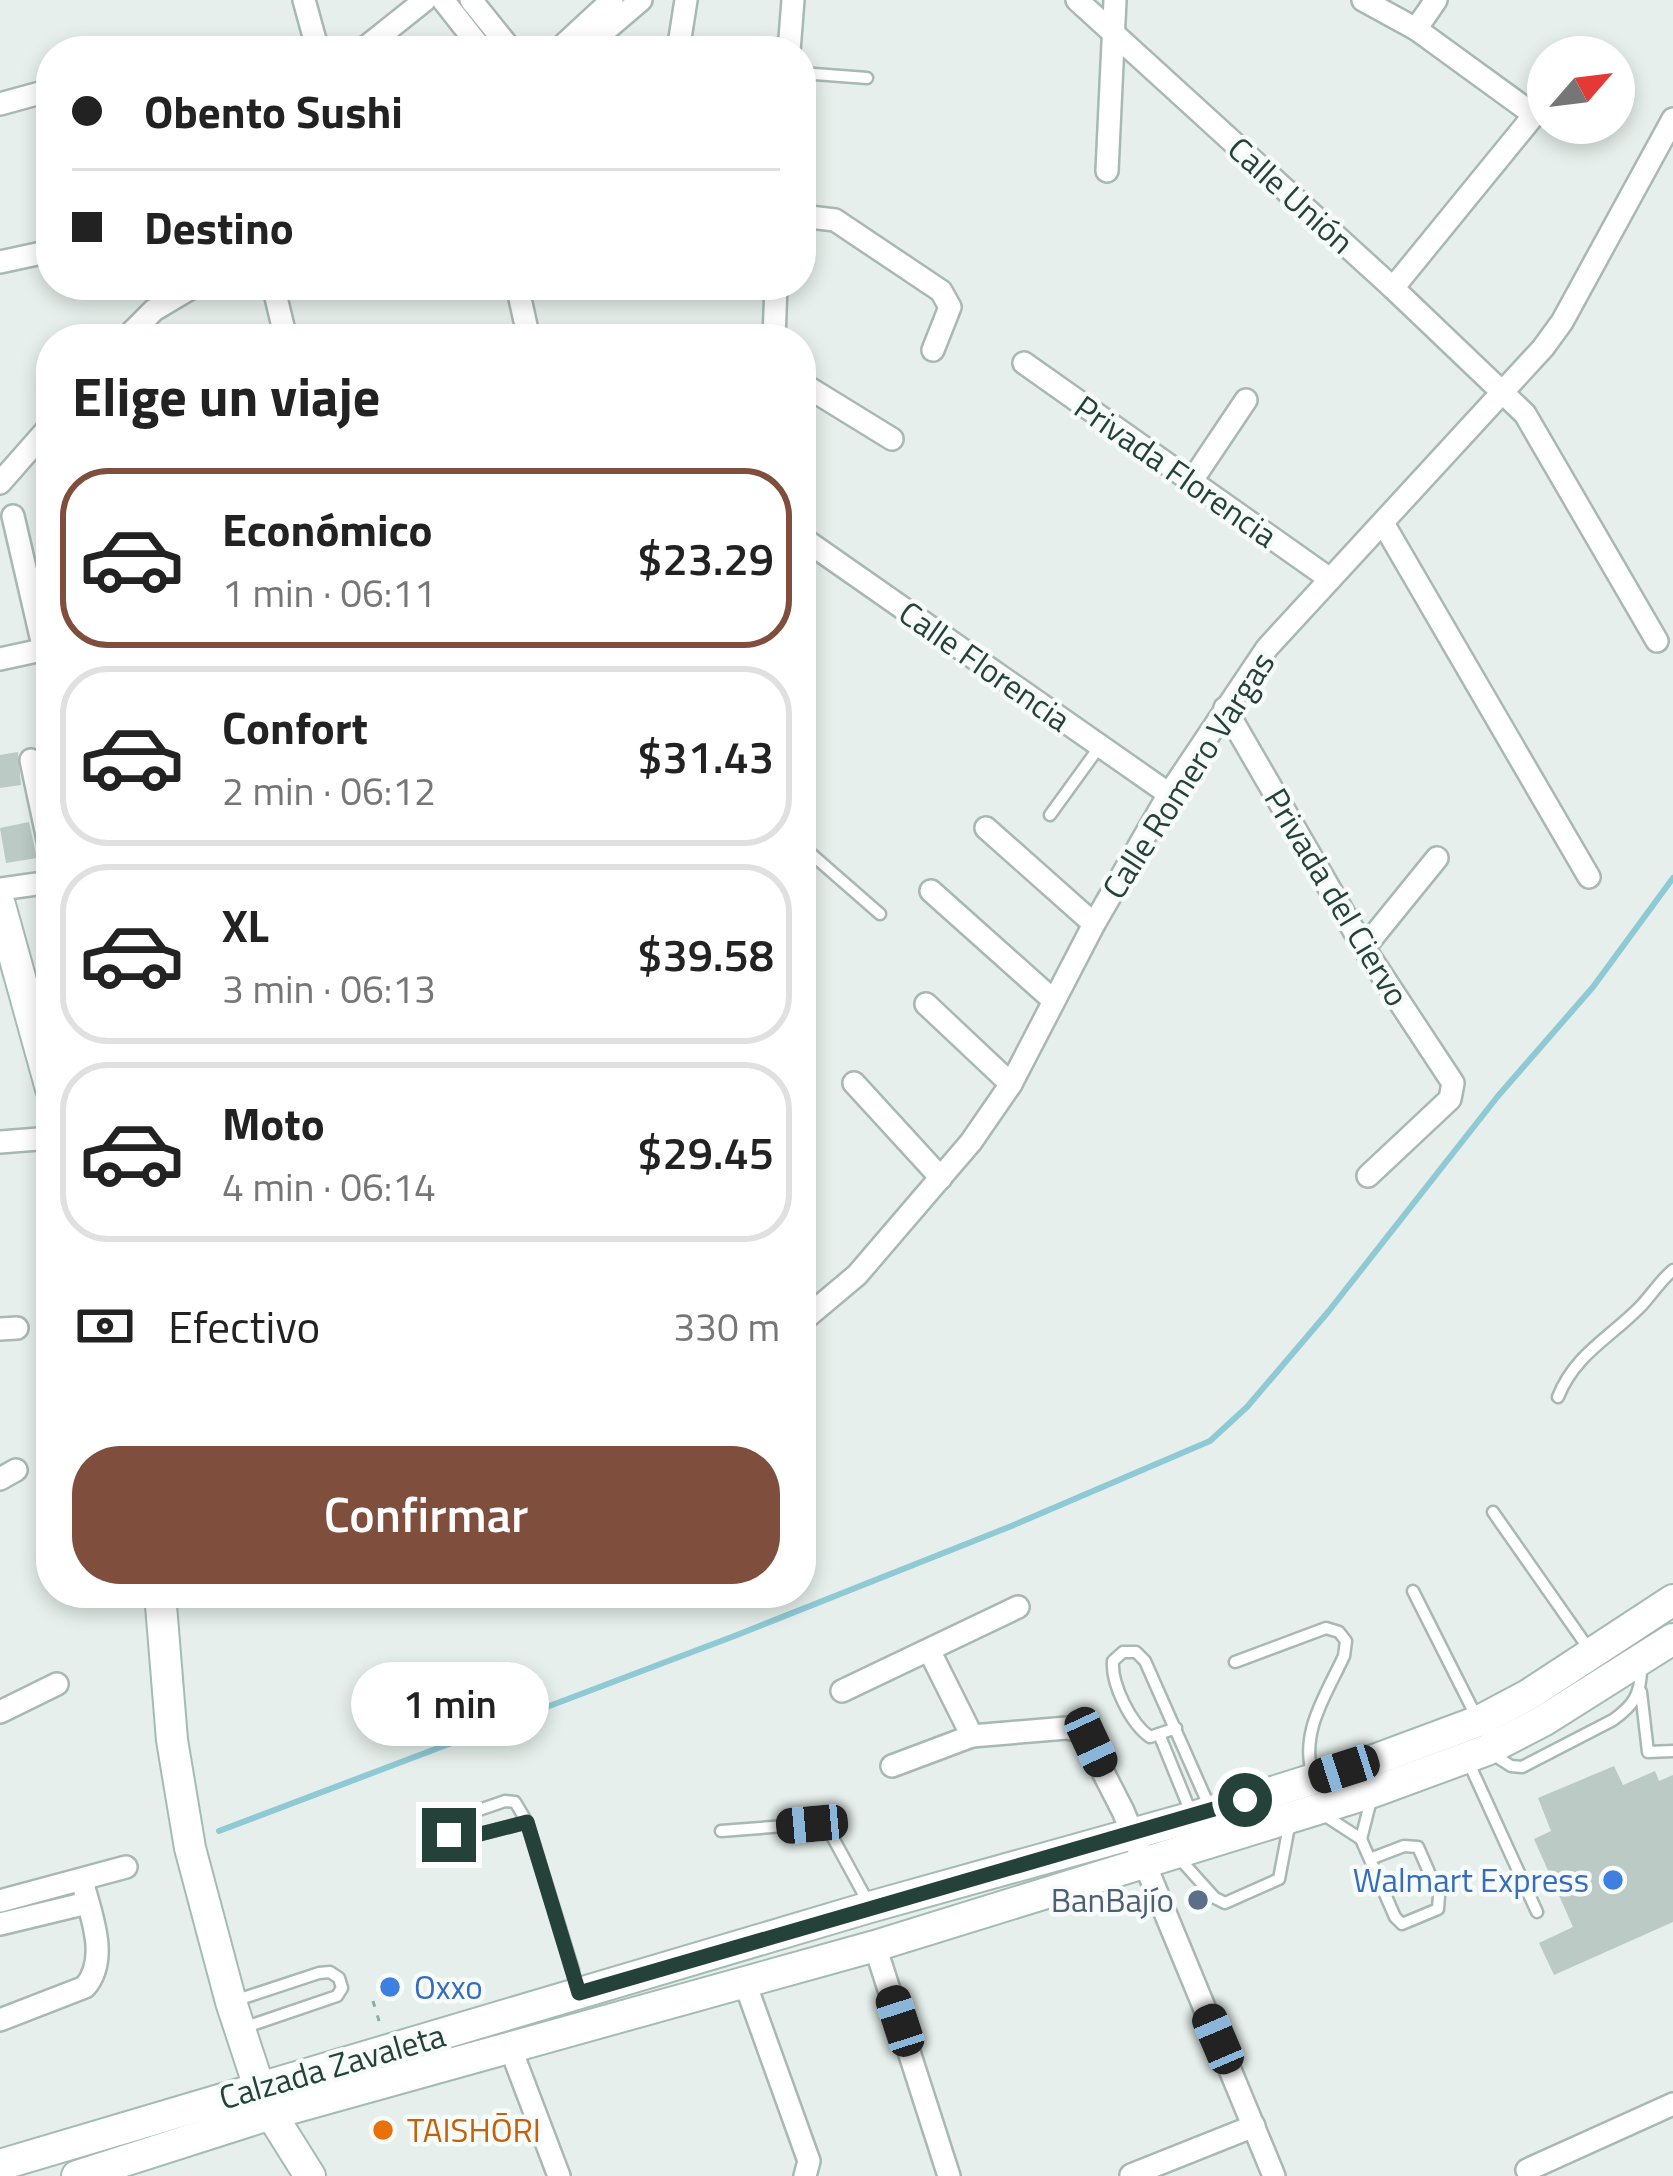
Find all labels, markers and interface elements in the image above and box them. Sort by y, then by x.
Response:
north arrow [1527,36,1635,144]
map controls [1527,36,1635,144]
text: Obento Sushi [144,77,403,145]
street label: Calle Unión [1217,125,1365,265]
text: Destino [144,193,294,261]
text: Elige un viaje [72,355,380,437]
street label: Privada Florencia [1064,382,1288,560]
text: Económico [222,495,433,563]
icon: car [78,504,186,612]
text: $23.29 [637,524,774,592]
text: 1 min · 06:11 [222,563,436,622]
street label: Calle Florencia [889,588,1081,744]
street label: Calle Romero Vargas [1089,641,1287,909]
text: Confort [222,693,368,761]
icon: car [78,702,186,810]
text: $31.43 [637,722,774,790]
text: 2 min · 06:12 [222,761,436,820]
street label: Privada del Ciervo [1252,778,1422,1016]
text: XL [222,891,269,959]
icon: car [78,900,186,1008]
text: $39.58 [637,920,774,988]
text: 3 min · 06:13 [222,959,436,1018]
text: Moto [222,1089,325,1157]
icon: car [78,1098,186,1206]
text: $29.45 [637,1118,774,1186]
text: 4 min · 06:14 [222,1157,436,1216]
text: Efectivo [168,1292,320,1360]
icon: cash [72,1293,138,1359]
text: 330 m [673,1297,780,1356]
button: Confirmar [72,1446,780,1584]
callout: 1 min [350,1661,548,1745]
text: 1 min [403,1674,497,1733]
car [1059,1702,1123,1782]
car [1304,1741,1384,1797]
route start [1218,1773,1272,1827]
car [775,1803,849,1845]
route end [422,1808,476,1862]
place label: Walmart Express [1353,1855,1589,1905]
marker: Walmart Express [1600,1867,1626,1893]
place label: BanBajío [1051,1875,1174,1925]
marker: BanBajío [1185,1887,1211,1913]
place label: Oxxo [414,1962,483,2012]
marker: Oxxo [377,1974,403,2000]
car [872,1981,928,2061]
car [1187,1999,1249,2079]
street label: Calzada Zavaleta [213,2010,451,2122]
place label: TAISHŌRI [407,2105,541,2155]
marker: TAISHŌRI [370,2117,396,2143]

